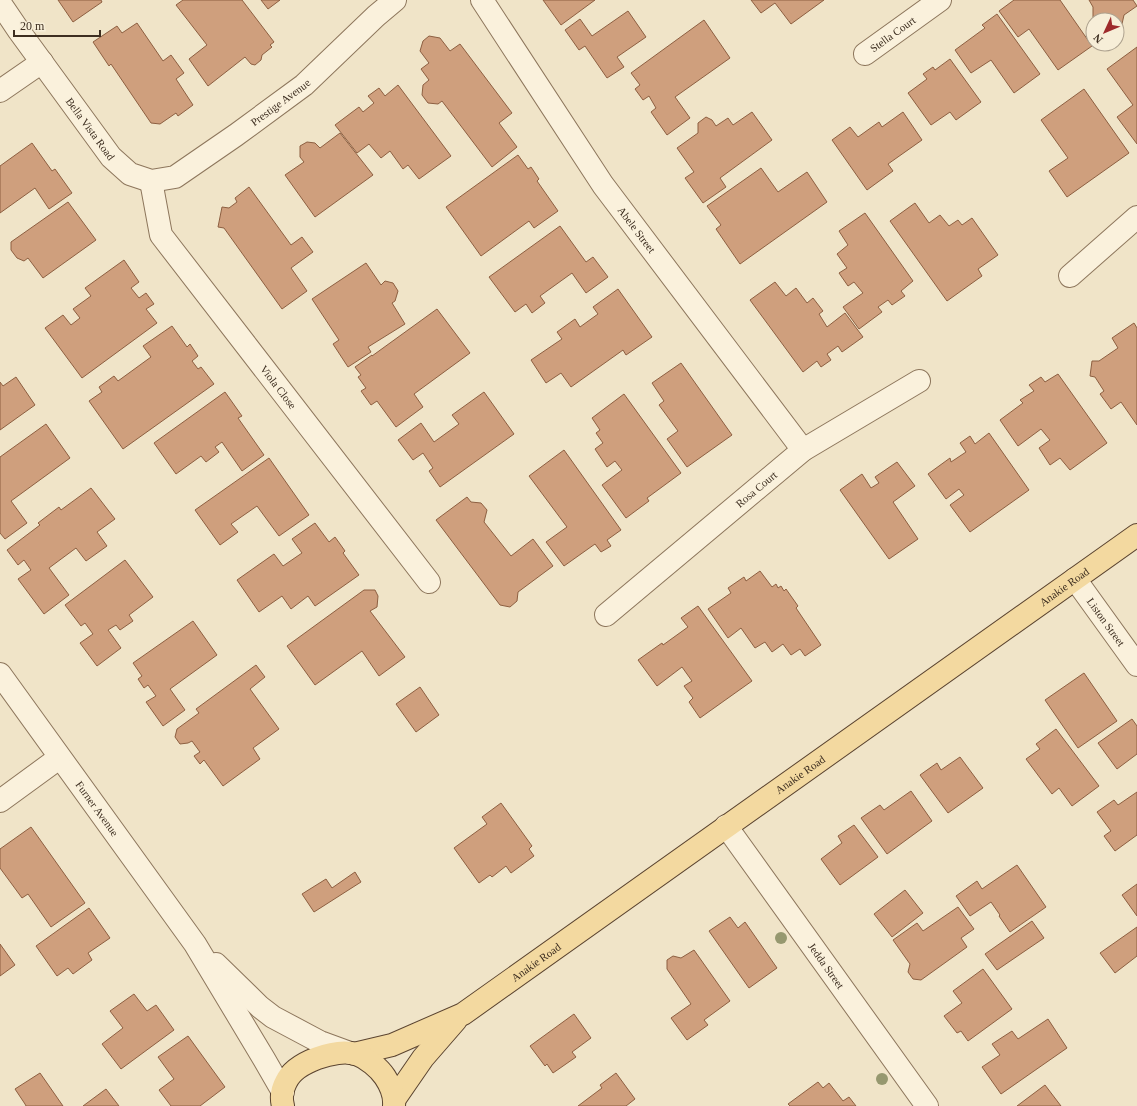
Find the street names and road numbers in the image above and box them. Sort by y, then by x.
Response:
street label: Stella Court [868,14,918,54]
street label: Prestige Avenue [248,76,313,128]
street label: Bella Vista Road [64,95,118,163]
street label: Abele Street [615,204,658,255]
street label: Viola Close [258,363,299,411]
street label: Rosa Court [733,469,779,510]
street label: Anakie Road [1037,565,1092,608]
street label: Liston Street [1085,596,1127,648]
street label: Anakie Road [773,753,827,796]
street label: Furner Avenue [73,779,121,838]
street label: Anakie Road [509,940,563,984]
street label: Jedda Street [806,940,847,991]

